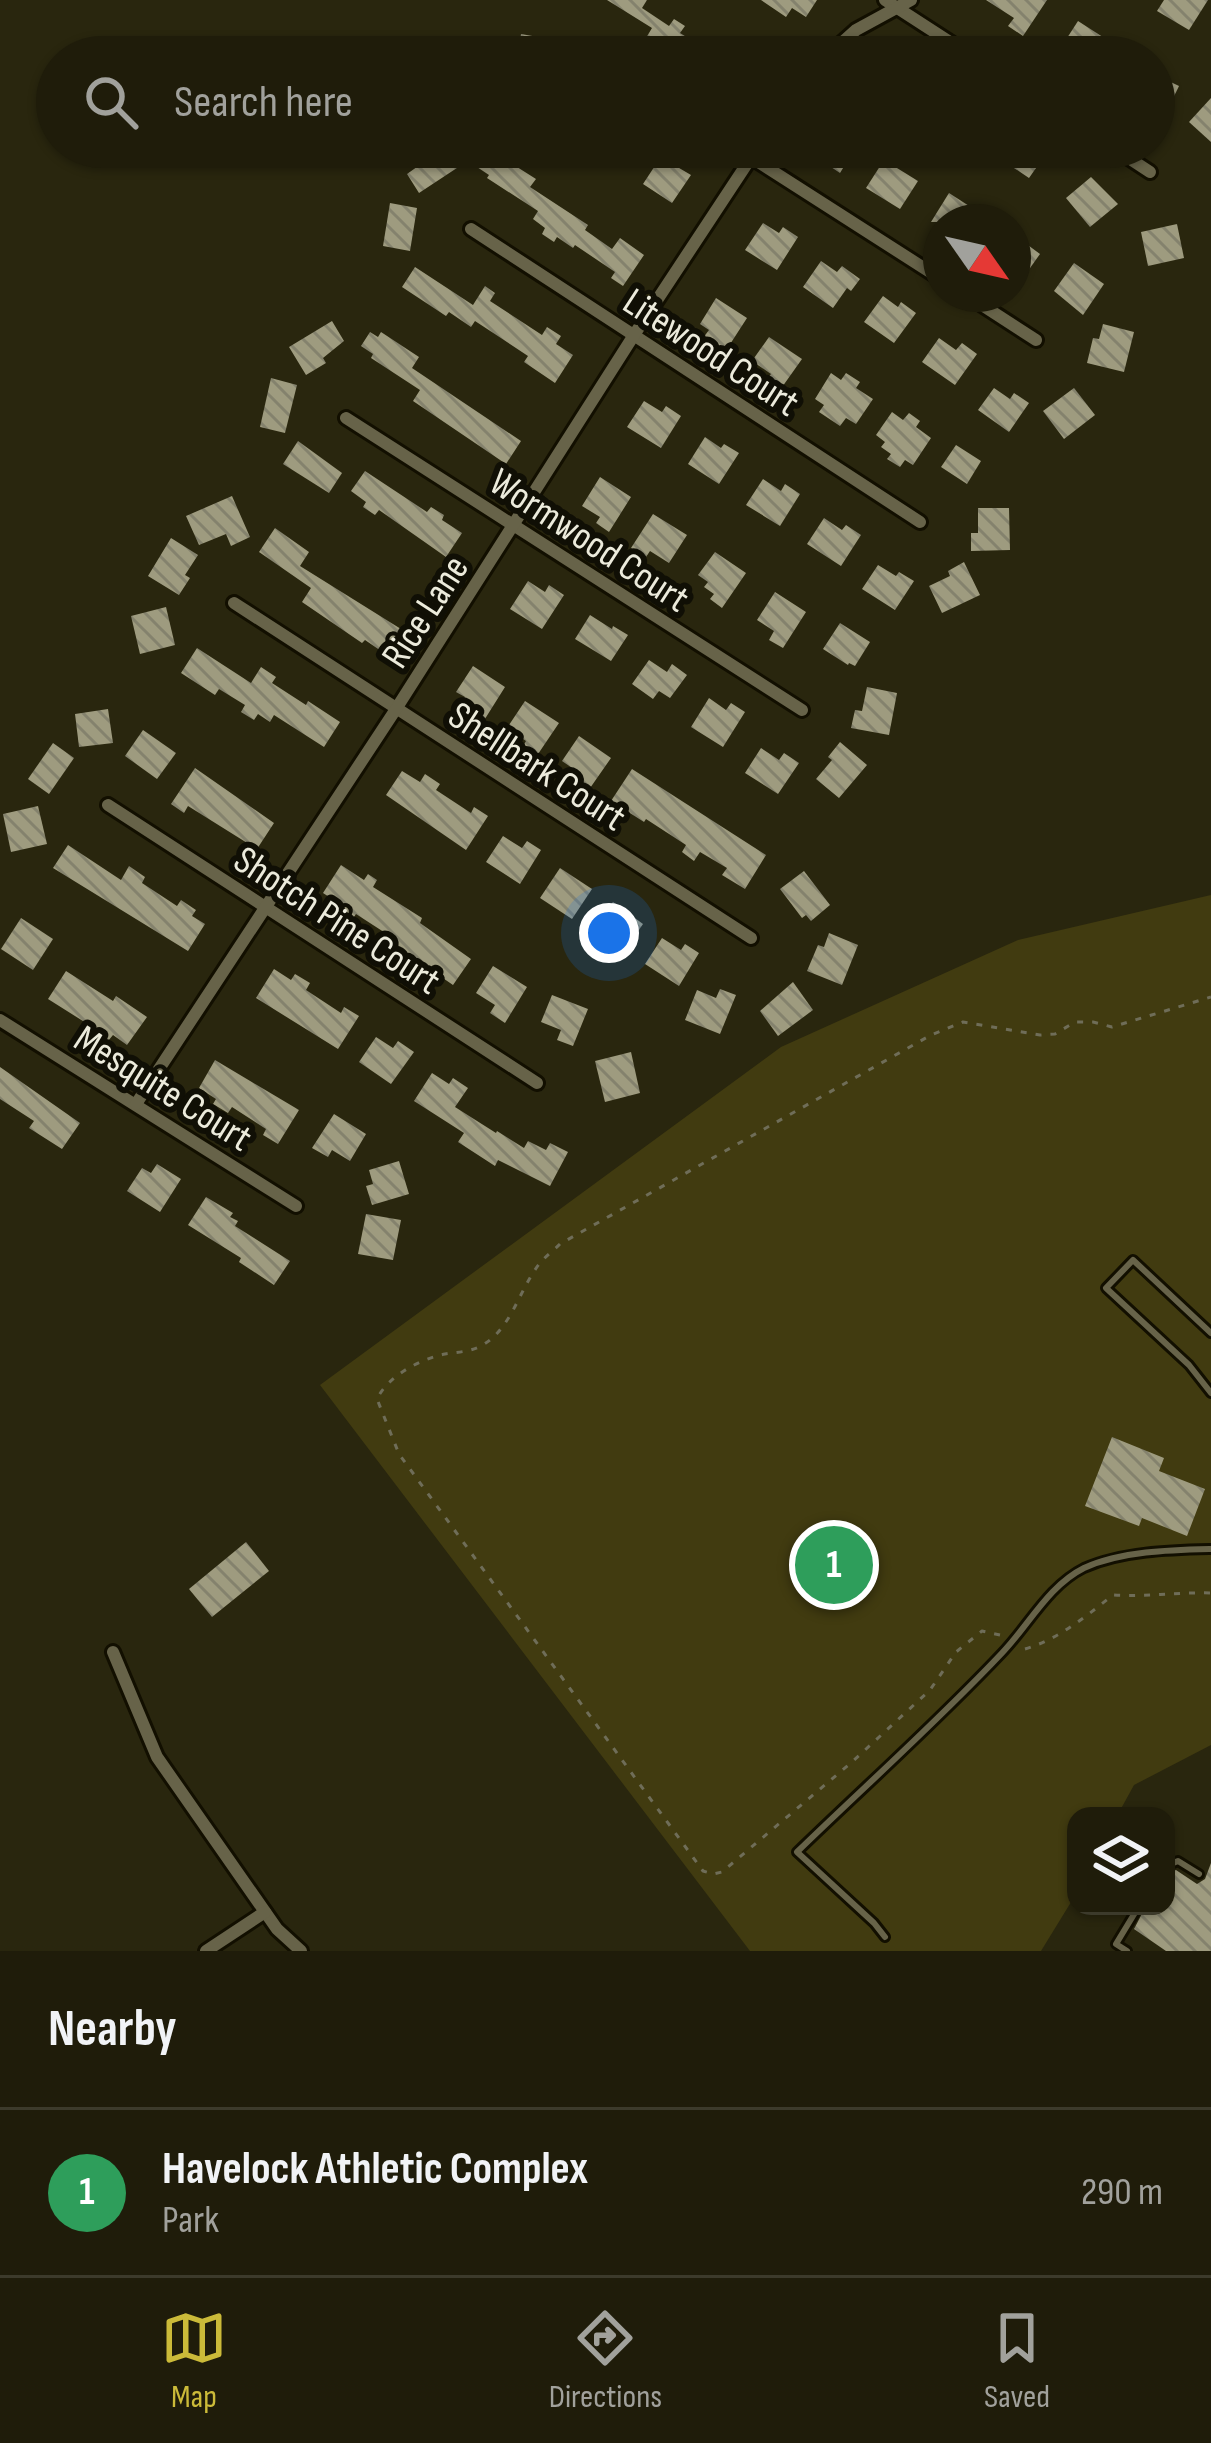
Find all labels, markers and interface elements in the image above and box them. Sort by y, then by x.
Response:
search box [36,36,1175,168]
icon: search [78,69,144,135]
text: Search here [174,75,353,130]
north arrow [923,204,1031,312]
street label: Litewood Court [614,279,807,427]
street label: Wormwood Court [480,459,697,623]
street label: Rice Lane [373,547,480,677]
street label: Shellbark Court [439,692,634,842]
street label: Shotch Pine Court [225,837,449,1005]
your location [579,903,639,963]
street label: Mesquite Court [65,1016,260,1162]
pin: 1 [795,1520,873,1610]
map controls [1067,1807,1175,1915]
button: layers [1067,1807,1175,1915]
text: Nearby [48,1999,177,2060]
text: Havelock Athletic Complex [162,2142,588,2197]
text: 1 [79,2169,95,2216]
text: 290 m [1081,2169,1163,2216]
text: Park [162,2197,219,2244]
tab: Map [161,2305,227,2417]
tab: Directions [549,2305,662,2417]
tab: Saved [984,2305,1050,2417]

